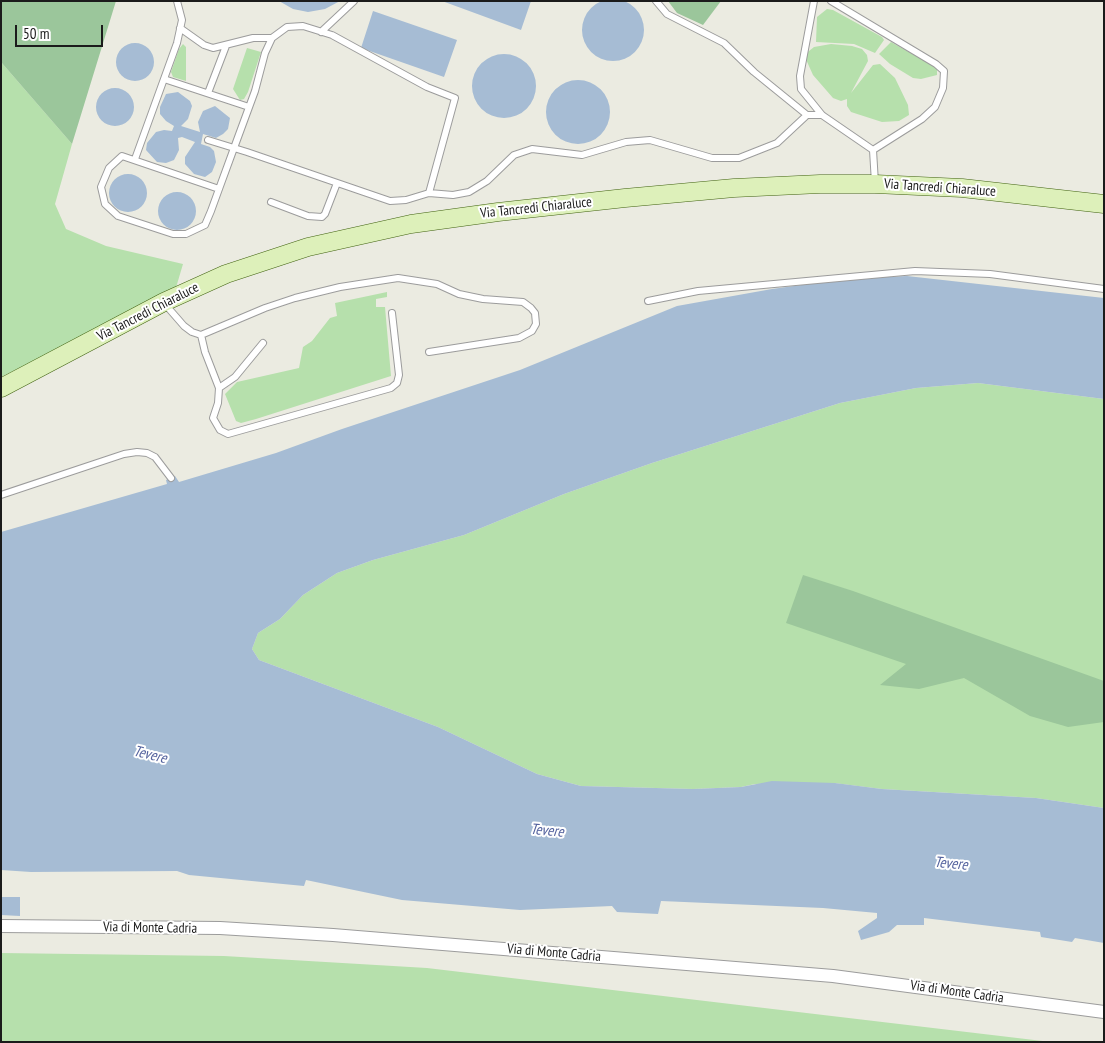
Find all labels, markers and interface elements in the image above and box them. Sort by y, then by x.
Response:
scale bar [18,15,105,47]
text: 50 m [23,24,49,43]
street label: Via Tancredi Chiaraluce [884,176,996,200]
street label: Via Tancredi Chiaraluce [479,194,593,222]
street label: Via Tancredi Chiaraluce [94,279,202,345]
water label: Tevere [132,742,168,768]
water label: Tevere [530,821,564,841]
water label: Tevere [934,854,968,874]
street label: Via di Monte Cadria [103,919,197,937]
street label: Via di Monte Cadria [506,941,602,965]
street label: Via di Monte Cadria [909,977,1005,1007]

